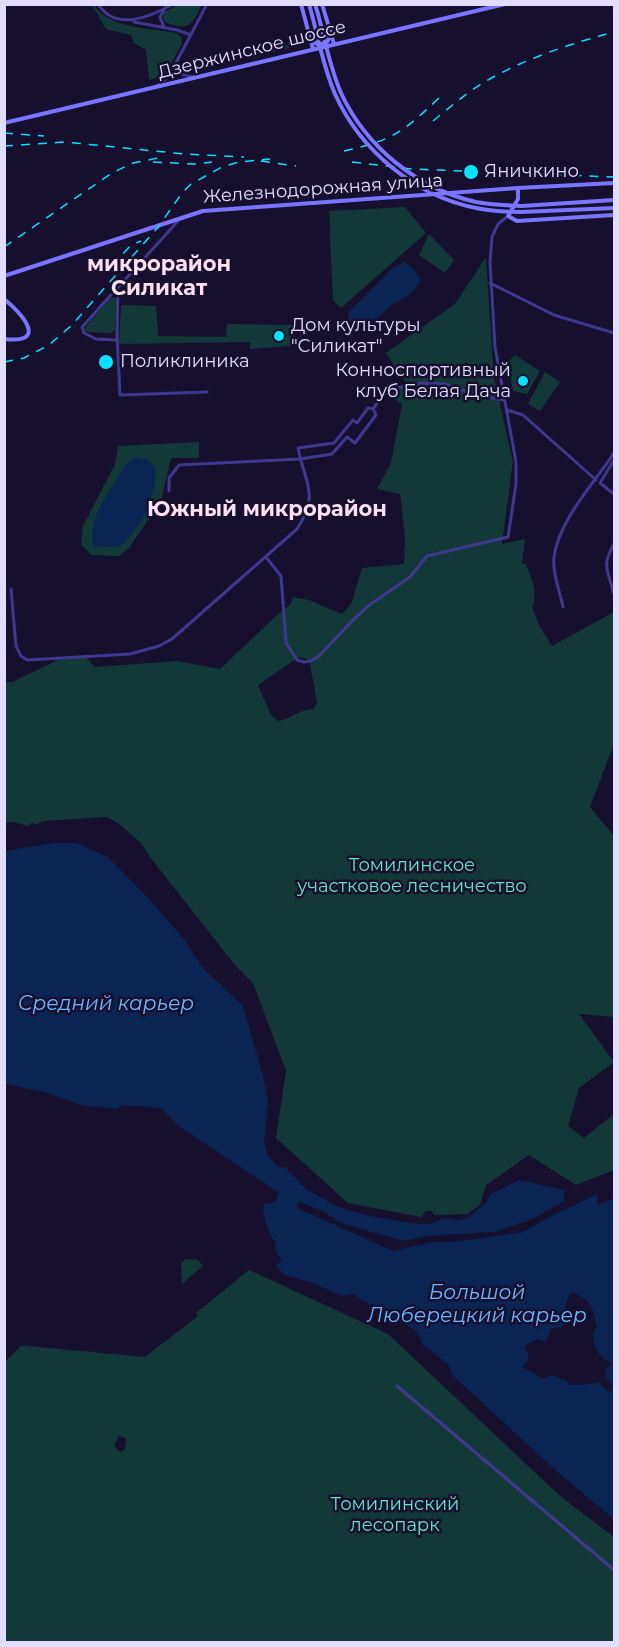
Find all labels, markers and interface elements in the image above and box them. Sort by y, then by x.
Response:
street label: Дзержинское шоссе [156,16,348,84]
place label: Яничкино [484,161,579,183]
marker: Яничкино [462,163,480,181]
street label: Железнодорожная улица [202,170,444,208]
district label: микрорайон Силикат [87,252,231,302]
place label: Дом культуры "Силикат" [291,315,421,358]
marker: Дом культуры "Силикат" [272,329,286,343]
place label: Поликлиника [120,351,250,373]
marker: Поликлиника [97,353,115,371]
place label: Конноспортивный клуб Белая Дача [336,360,511,403]
marker: Конноспортивный клуб Белая Дача [516,374,530,388]
district label: Южный микрорайон [147,497,387,523]
park label: Томилинское участковое лесничество [297,855,527,898]
water label: Средний карьер [18,992,194,1016]
water label: Большой Люберецкий карьер [367,1281,587,1328]
park label: Томилинский лесопарк [331,1494,459,1537]

